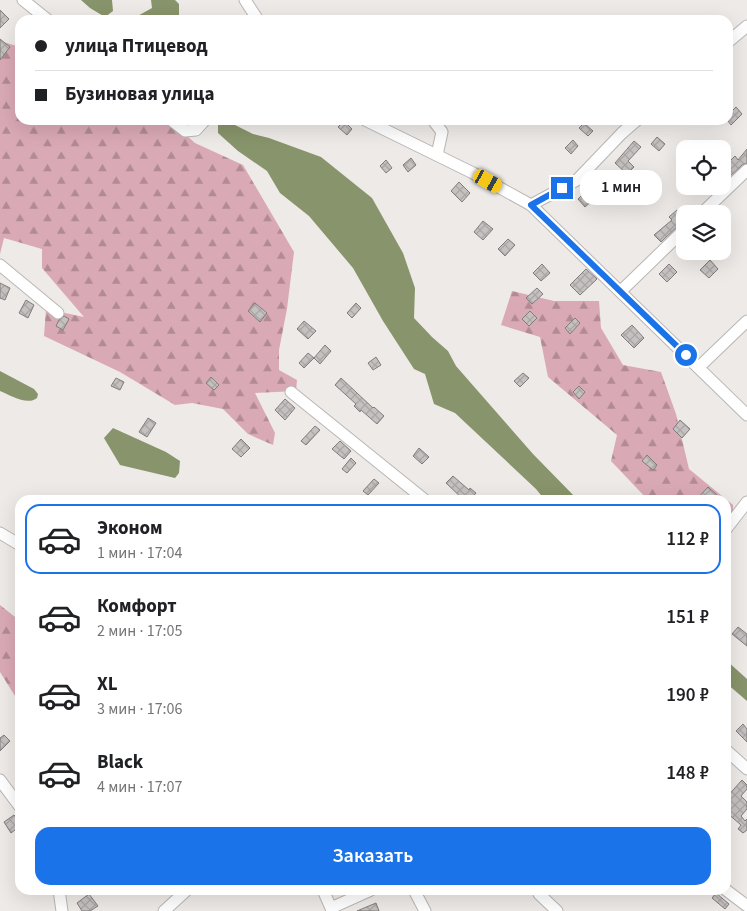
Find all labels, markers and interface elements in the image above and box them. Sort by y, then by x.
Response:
text: улица Птицевод [65,33,208,60]
text: Бузиновая улица [65,81,215,108]
map controls [676,140,731,260]
button: locate [676,140,731,195]
car [471,167,504,195]
callout: 1 мин [580,170,662,206]
text: 1 мин [601,176,641,198]
route end [551,177,573,199]
button: layers [676,205,731,260]
route start [675,344,697,366]
text: Эконом [97,515,163,542]
icon: car [37,517,82,562]
text: 112 ₽ [666,526,709,553]
text: 1 мин · 17:04 [97,542,183,564]
text: Комфорт [97,593,177,620]
icon: car [37,595,82,640]
text: 151 ₽ [666,604,709,631]
text: 2 мин · 17:05 [97,620,183,642]
text: XL [97,671,118,698]
icon: car [37,673,82,718]
text: 190 ₽ [666,682,709,709]
text: 3 мин · 17:06 [97,698,183,720]
text: Black [97,749,143,776]
icon: car [37,751,82,796]
text: 148 ₽ [666,760,709,787]
text: 4 мин · 17:07 [97,776,183,798]
button: Заказать [35,827,711,885]

